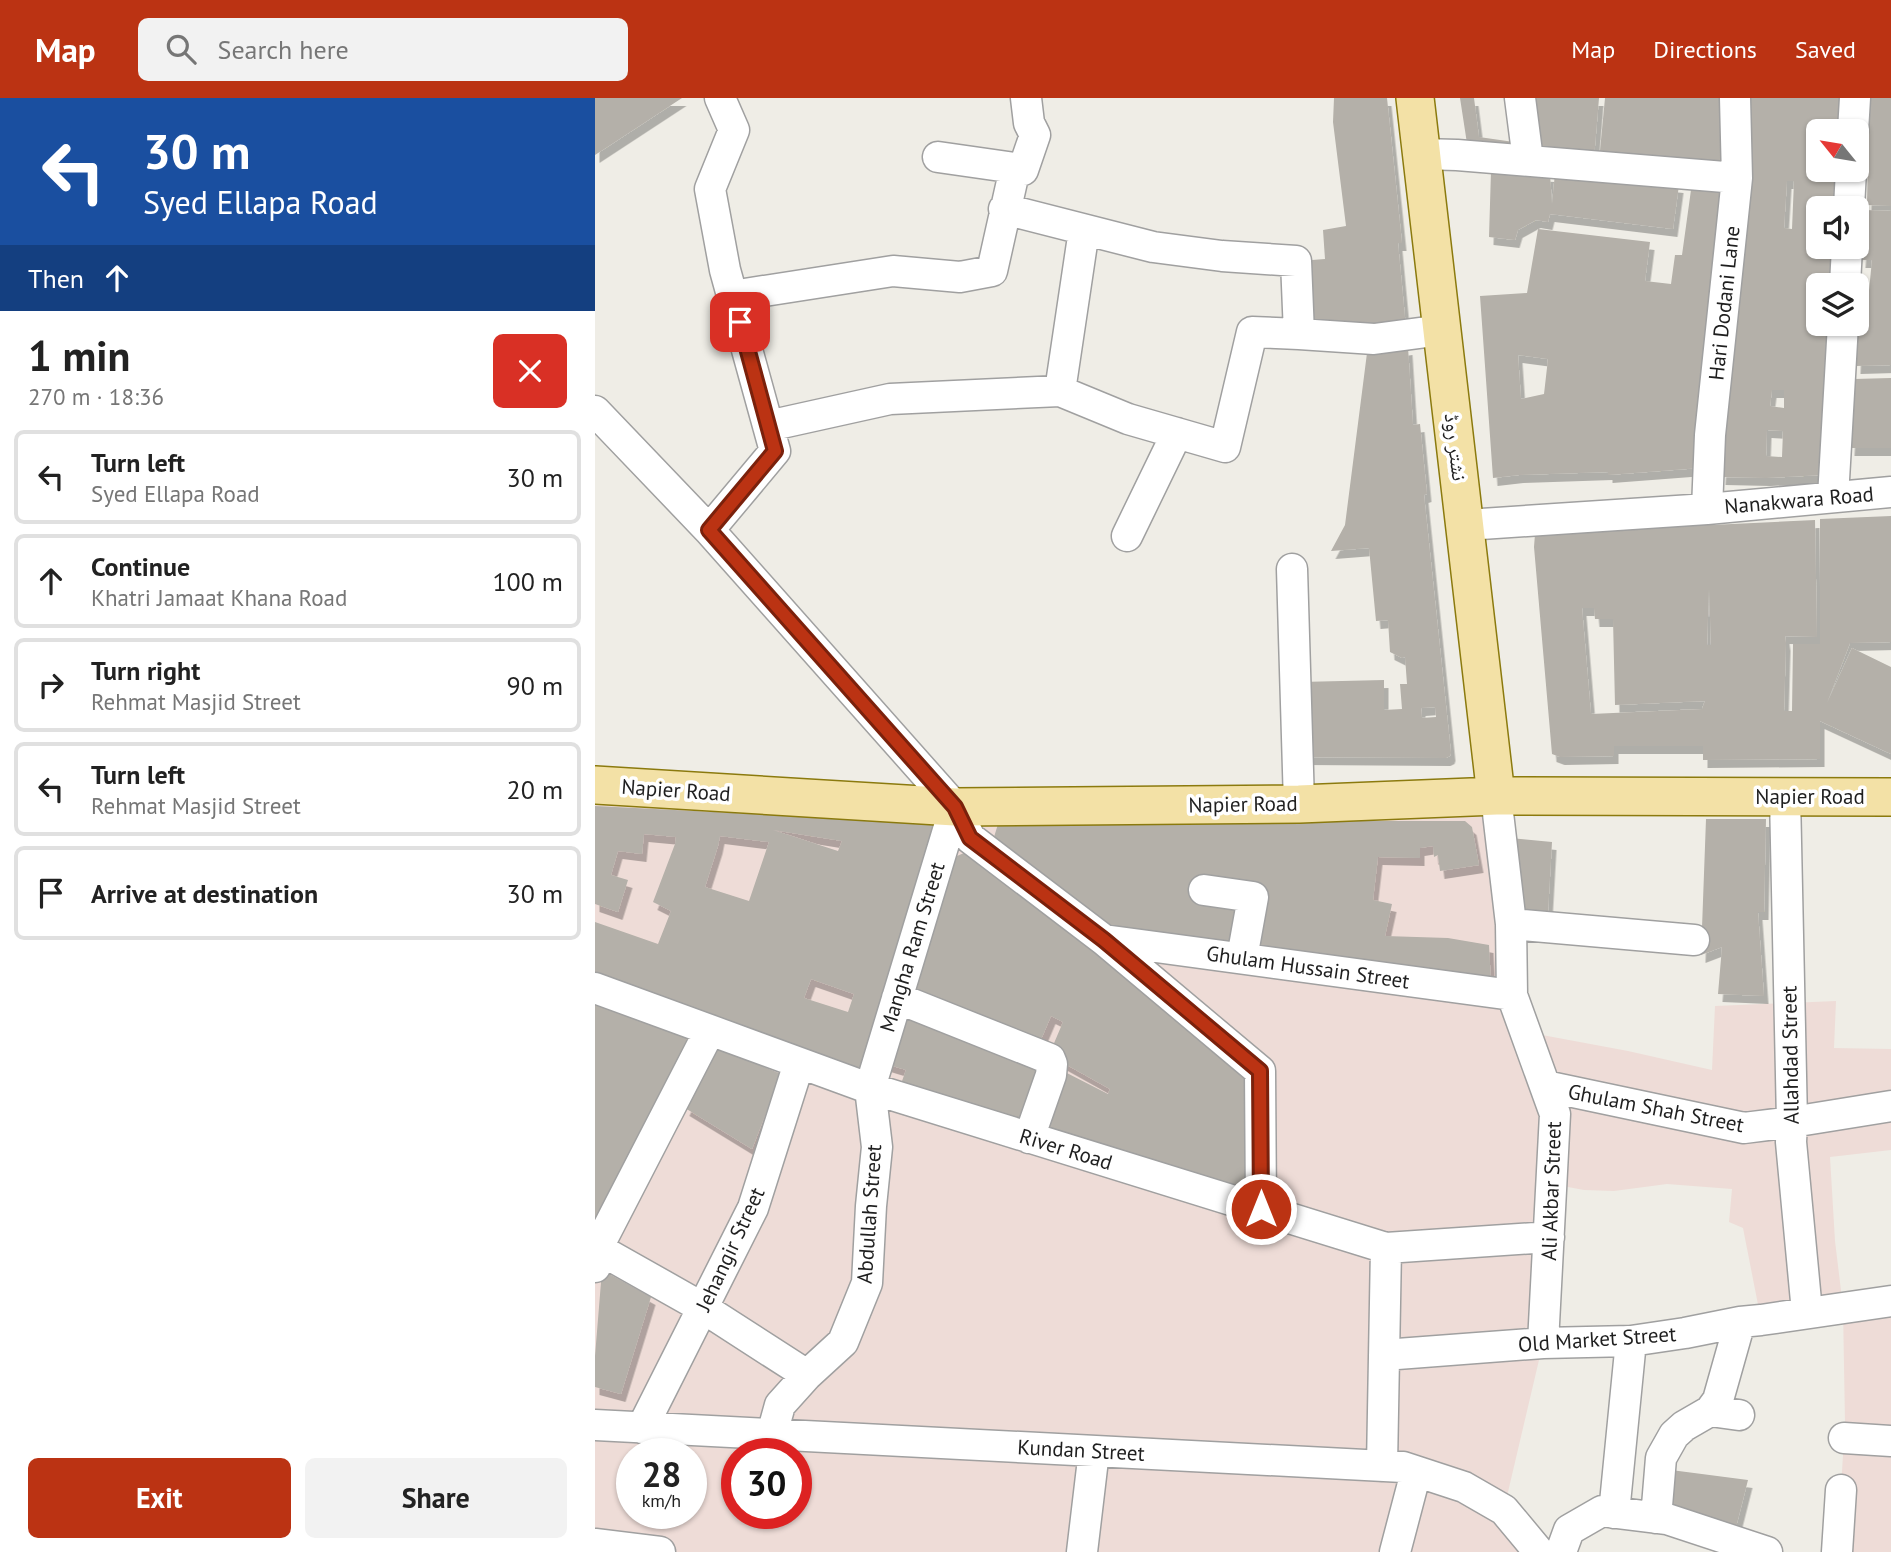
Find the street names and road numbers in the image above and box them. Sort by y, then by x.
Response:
street label: Hari Dodani Lane [1702,224,1746,382]
street label: نشتر روڈ [1438,412,1474,482]
street label: Nanakwara Road [1723,480,1875,520]
street label: Napier Road [620,773,732,807]
street label: Napier Road [1755,783,1865,810]
street label: Napier Road [1188,790,1298,818]
street label: Mangha Ram Street [873,859,951,1035]
street label: Ghulam Hussain Street [1205,939,1411,995]
street label: Allahdad Street [1775,985,1805,1125]
street label: Ghulam Shah Street [1566,1078,1746,1138]
street label: Ali Akbar Street [1535,1121,1567,1261]
street label: River Road [1016,1122,1116,1176]
street label: Abdullah Street [851,1143,887,1285]
street label: Jehangir Street [689,1183,770,1316]
street label: Old Market Street [1517,1320,1677,1358]
street label: Kundan Street [1017,1433,1145,1467]

